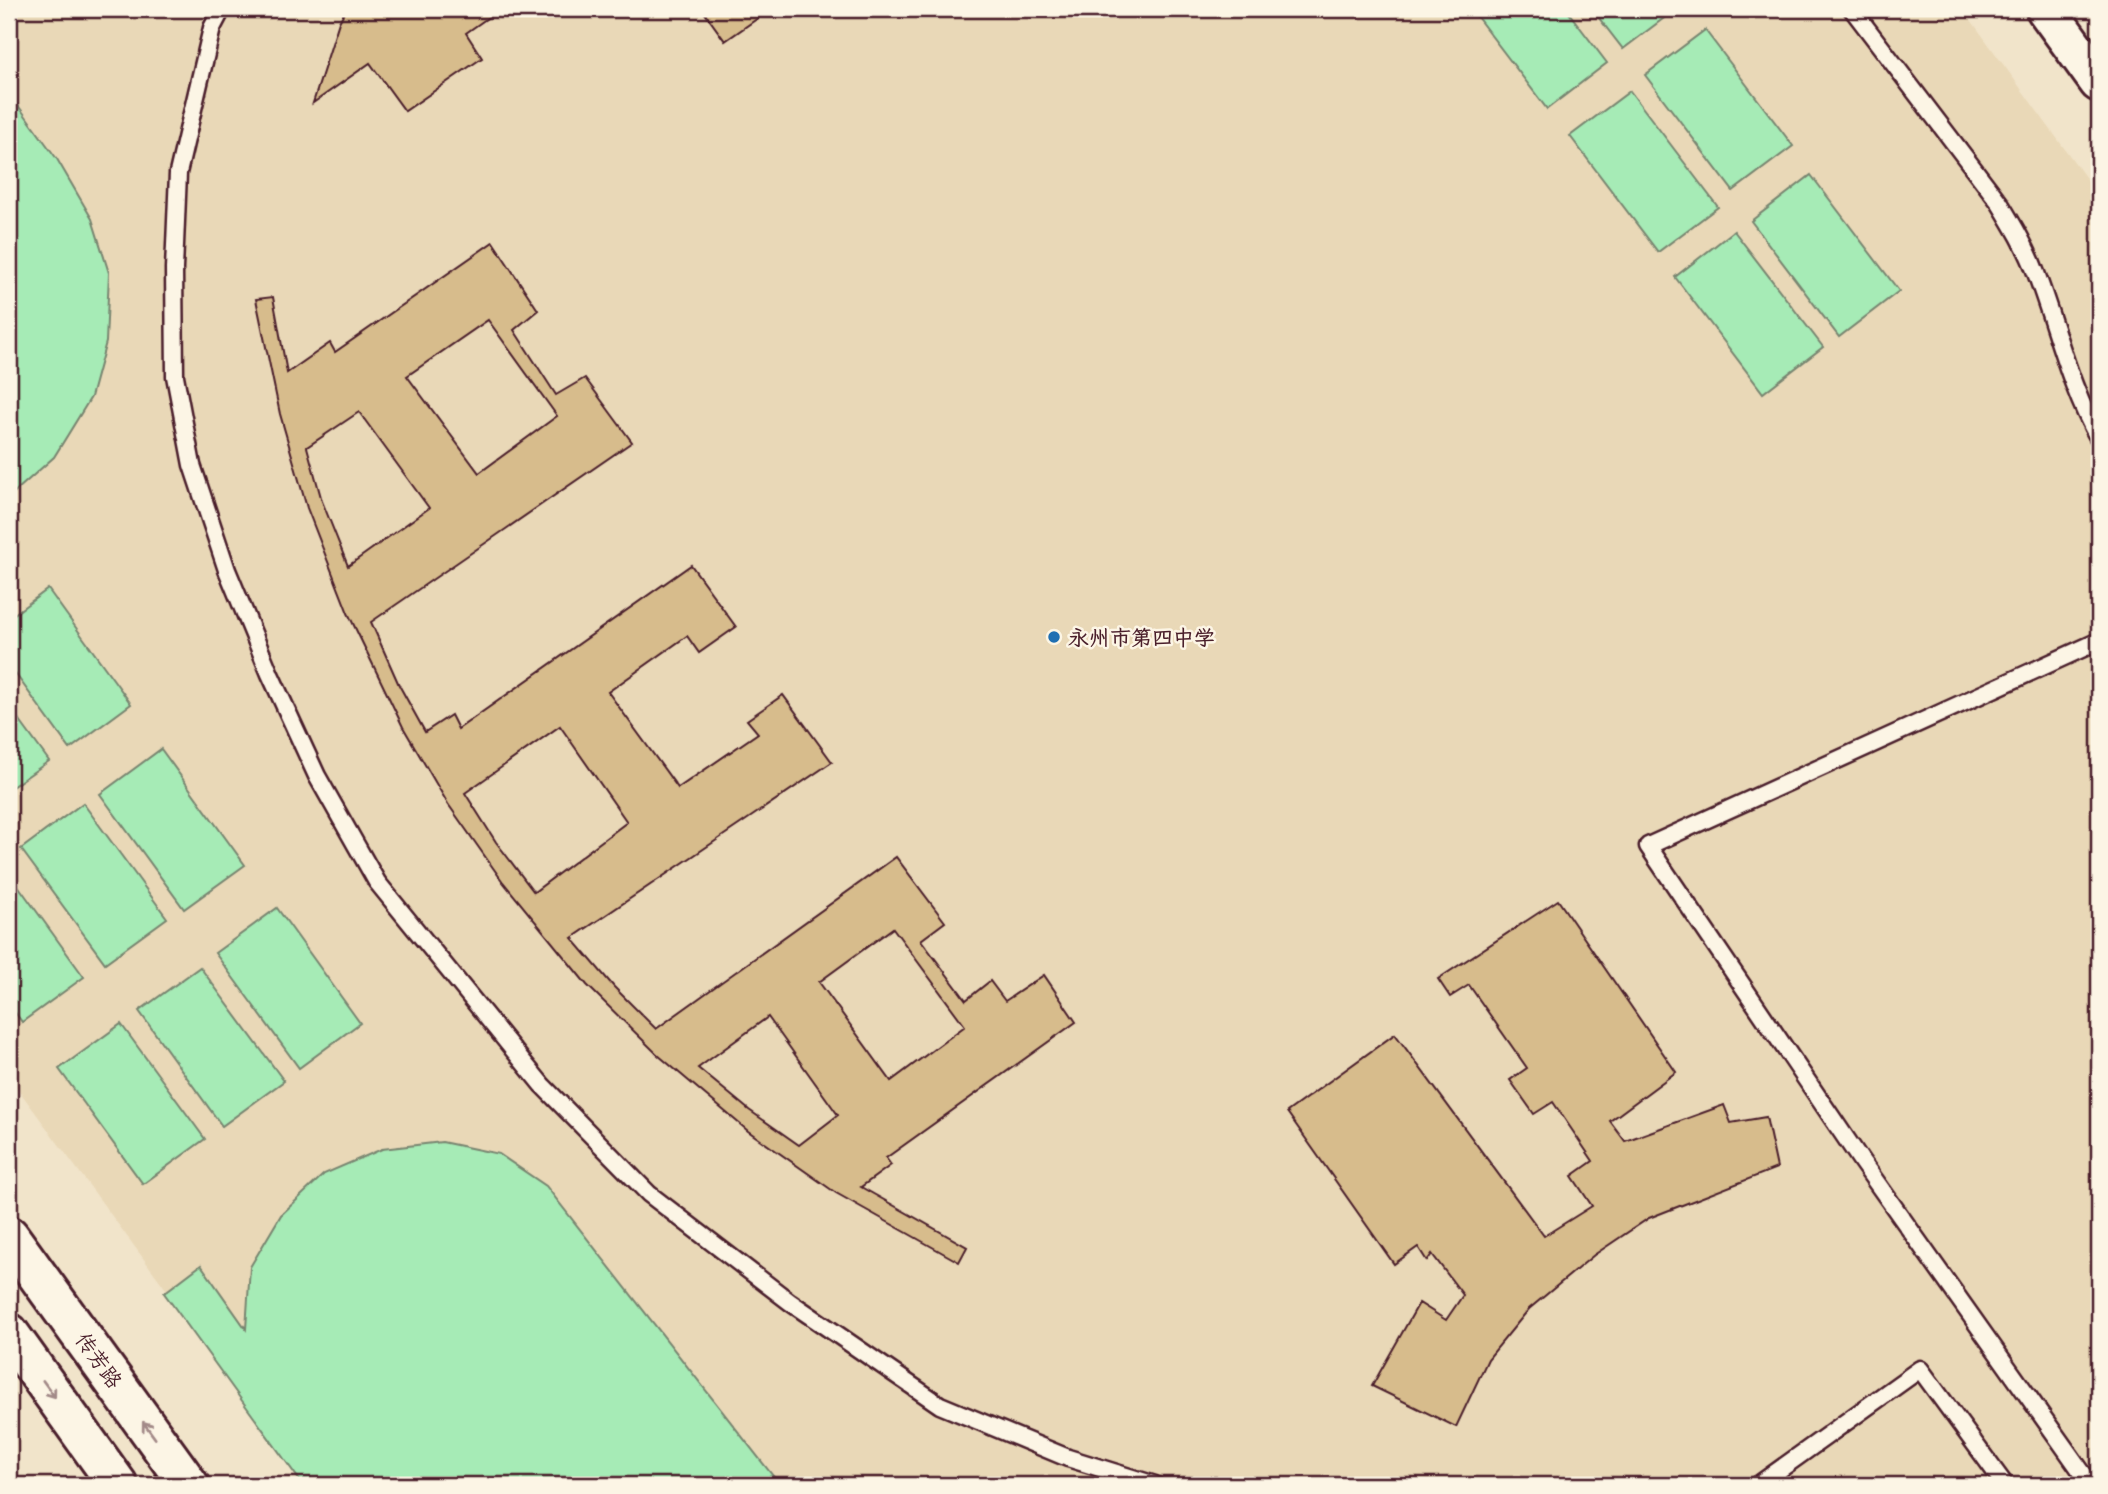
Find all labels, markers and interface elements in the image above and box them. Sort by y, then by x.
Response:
place label: 永州市第四中学 [1068,625,1215,650]
marker: 永州市第四中学 [1046,629,1062,645]
street label: 传芳路 [70,1327,128,1393]
one-way arrow [41,1379,56,1398]
one-way arrow [141,1421,156,1440]

